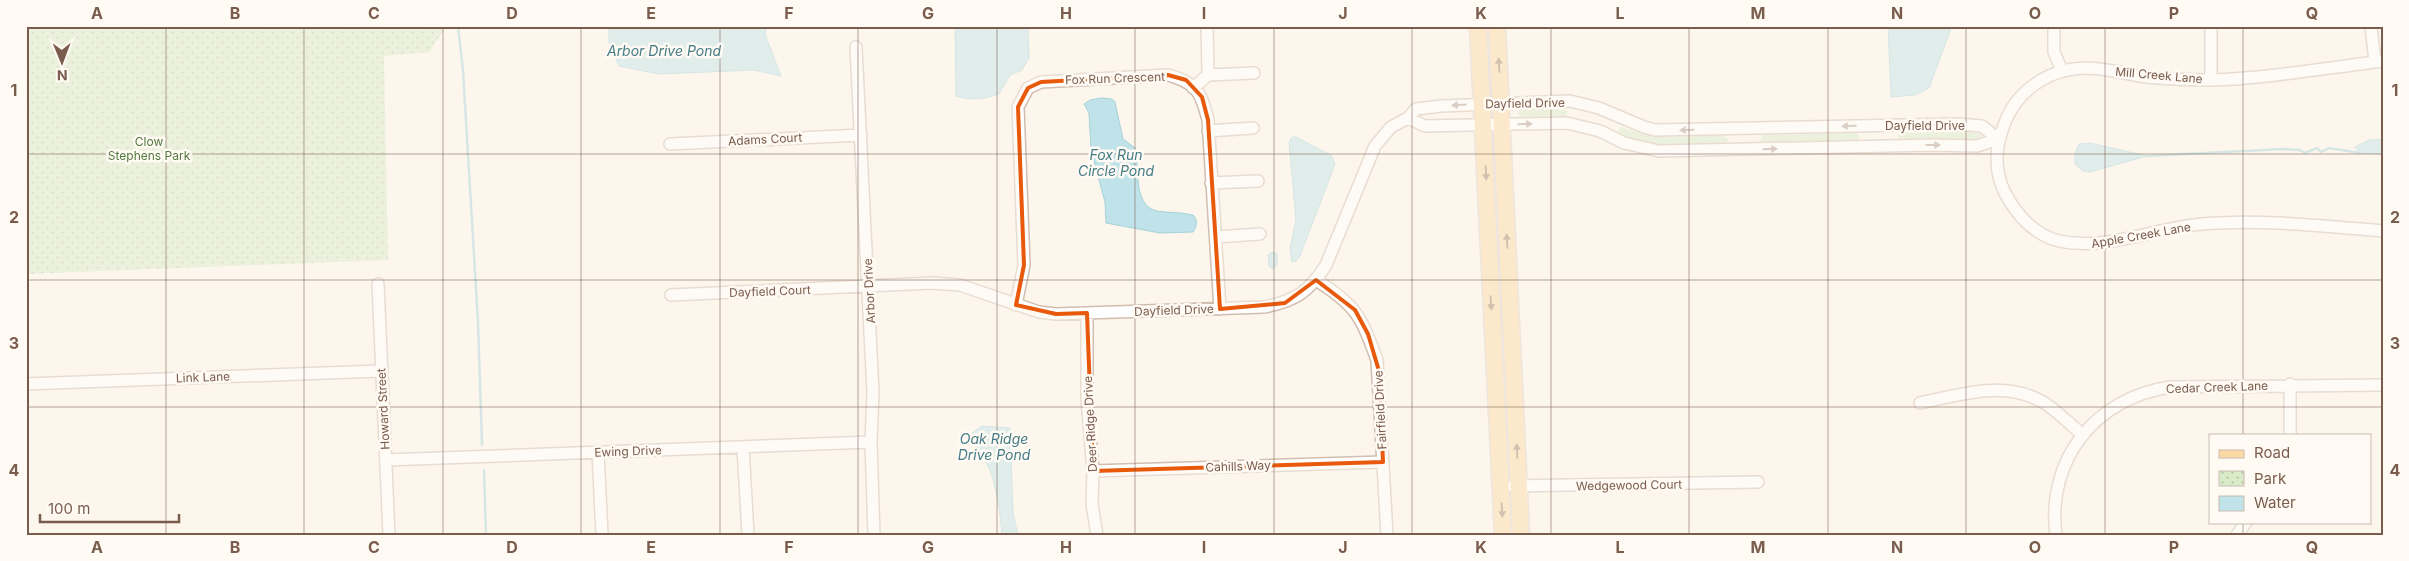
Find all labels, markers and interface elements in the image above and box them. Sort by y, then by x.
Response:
text: A [91,3,103,23]
text: B [230,3,240,23]
text: C [368,3,380,23]
text: D [506,3,518,23]
text: E [646,3,656,23]
text: F [784,3,794,23]
text: G [922,3,934,23]
text: H [1060,3,1072,23]
text: I [1202,3,1206,23]
text: J [1338,3,1348,23]
text: K [1475,3,1487,23]
text: L [1615,3,1625,23]
text: M [1751,3,1765,23]
text: N [1891,3,1903,23]
text: O [2029,3,2041,23]
text: P [2169,3,2179,23]
text: Q [2306,3,2318,23]
north arrow [38,38,88,88]
water label: Arbor Drive Pond [606,42,721,59]
one-way arrow [1494,56,1502,72]
street label: Mill Creek Lane [2115,64,2203,86]
text: N [57,67,68,84]
street label: Fox Run Crescent [1065,69,1165,87]
text: 1 [11,80,17,100]
text: 1 [2392,80,2398,100]
street label: Dayfield Drive [1485,95,1565,111]
one-way arrow [1451,101,1467,109]
street label: Dayfield Drive [1885,118,1965,133]
one-way arrow [1518,120,1534,128]
one-way arrow [1841,122,1857,130]
one-way arrow [1679,126,1695,134]
street label: Adams Court [728,130,803,148]
park label: Clow Stephens Park [108,134,191,163]
one-way arrow [1925,141,1941,149]
one-way arrow [1763,145,1779,153]
water label: Fox Run Circle Pond [1078,146,1155,179]
one-way arrow [1482,165,1490,181]
text: 2 [9,207,19,227]
text: 2 [2390,207,2400,227]
street label: Apple Creek Lane [2090,219,2192,251]
one-way arrow [1502,233,1510,249]
street label: Arbor Drive [860,258,878,324]
street label: Dayfield Court [729,282,811,300]
one-way arrow [1488,295,1496,311]
street label: Dayfield Drive [1134,301,1214,319]
text: 3 [9,333,19,353]
text: 3 [2390,333,2400,353]
street label: Howard Street [373,368,393,450]
street label: Link Lane [176,369,230,385]
street label: Fairfield Drive [1370,370,1390,450]
street label: Deer Ridge Drive [1080,376,1100,472]
street label: Cedar Creek Lane [2166,378,2268,396]
water label: Oak Ridge Drive Pond [958,430,1031,463]
legend [2209,434,2372,524]
street label: Ewing Drive [594,442,662,460]
one-way arrow [1513,443,1521,459]
text: Road [2254,443,2290,462]
street label: Cahills Way [1205,457,1271,475]
text: 4 [9,460,20,480]
text: 4 [2390,460,2401,480]
text: Park [2254,469,2287,488]
street label: Wedgewood Court [1576,477,1682,493]
scale bar [40,491,179,523]
text: Water [2254,493,2296,512]
text: 100 m [48,499,90,518]
one-way arrow [1498,503,1506,519]
text: A [91,537,103,557]
text: B [230,537,240,557]
text: C [368,537,380,557]
text: D [506,537,518,557]
text: E [646,537,656,557]
text: F [784,537,794,557]
text: G [922,537,934,557]
text: H [1060,537,1072,557]
text: I [1202,537,1206,557]
text: J [1338,537,1348,557]
text: K [1475,537,1487,557]
text: L [1615,537,1625,557]
text: M [1751,537,1765,557]
text: N [1891,537,1903,557]
text: O [2029,537,2041,557]
text: P [2169,537,2179,557]
text: Q [2306,537,2318,557]

